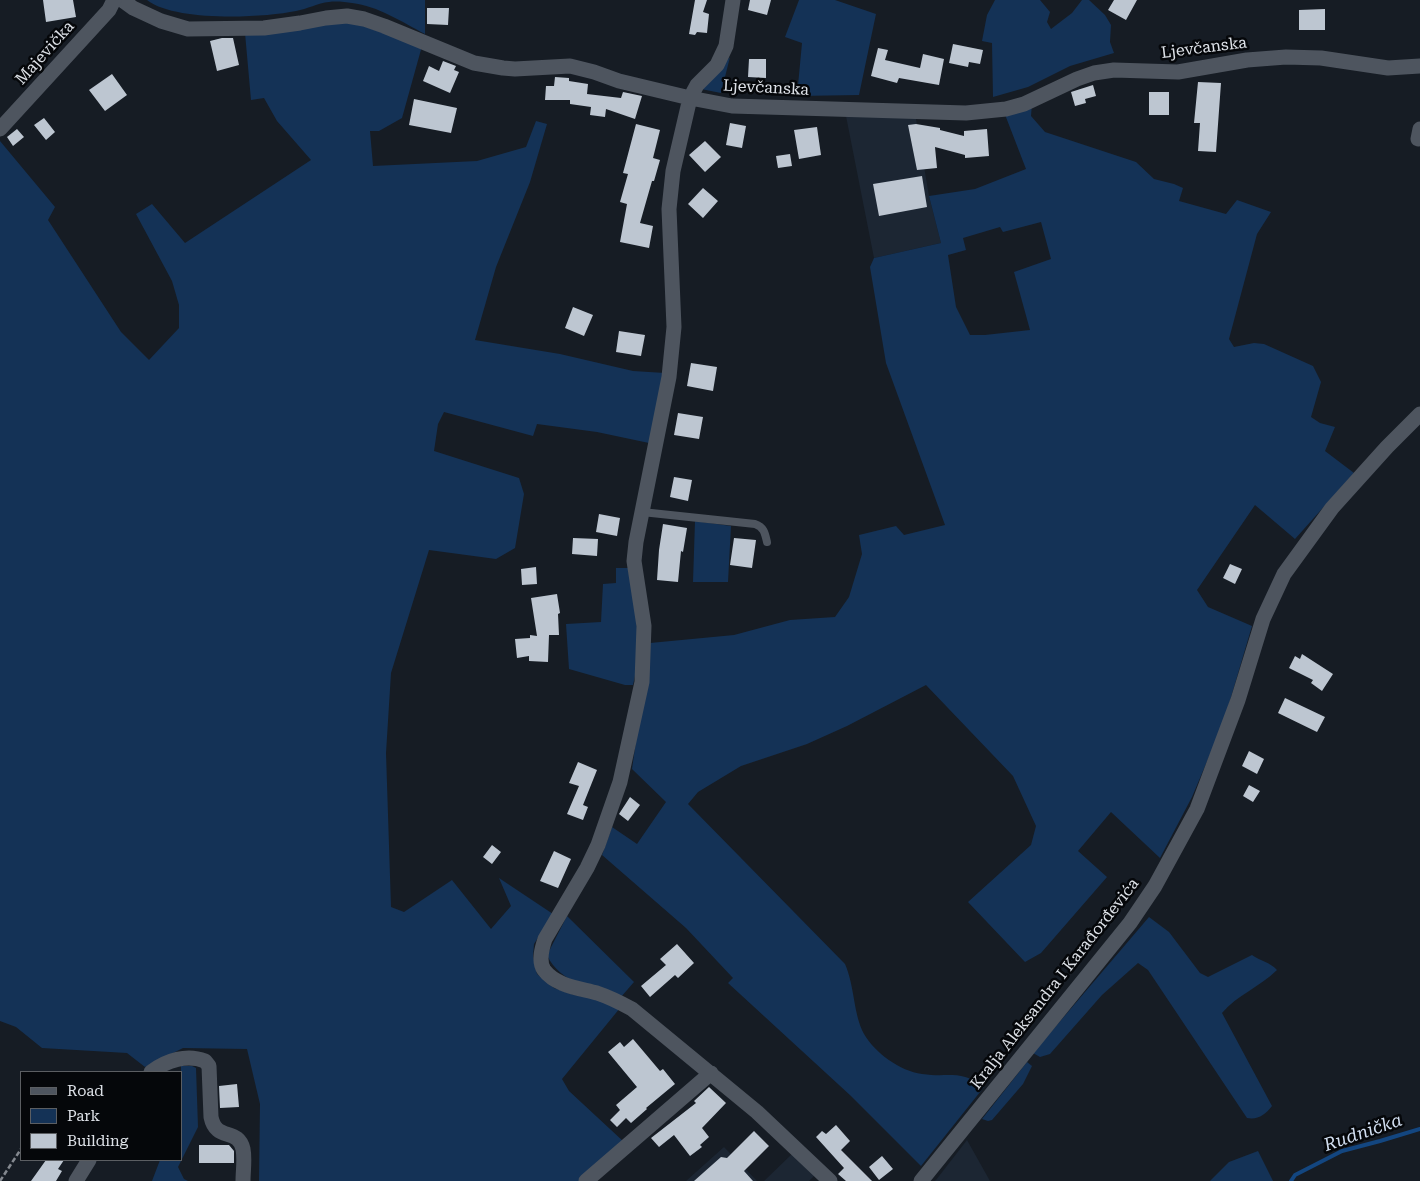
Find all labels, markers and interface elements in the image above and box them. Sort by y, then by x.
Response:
street label: Majevička [12,17,78,89]
street label: Ljevčanska [1160,33,1248,63]
street label: Ljevčanska [723,76,809,100]
street label: Kralja Aleksandra I Karađorđevića [967,875,1143,1093]
legend [20,1071,182,1161]
text: Road [67,1082,104,1100]
text: Park [67,1107,100,1125]
water label: Rudnička [1321,1110,1405,1156]
text: Building [67,1132,128,1150]

